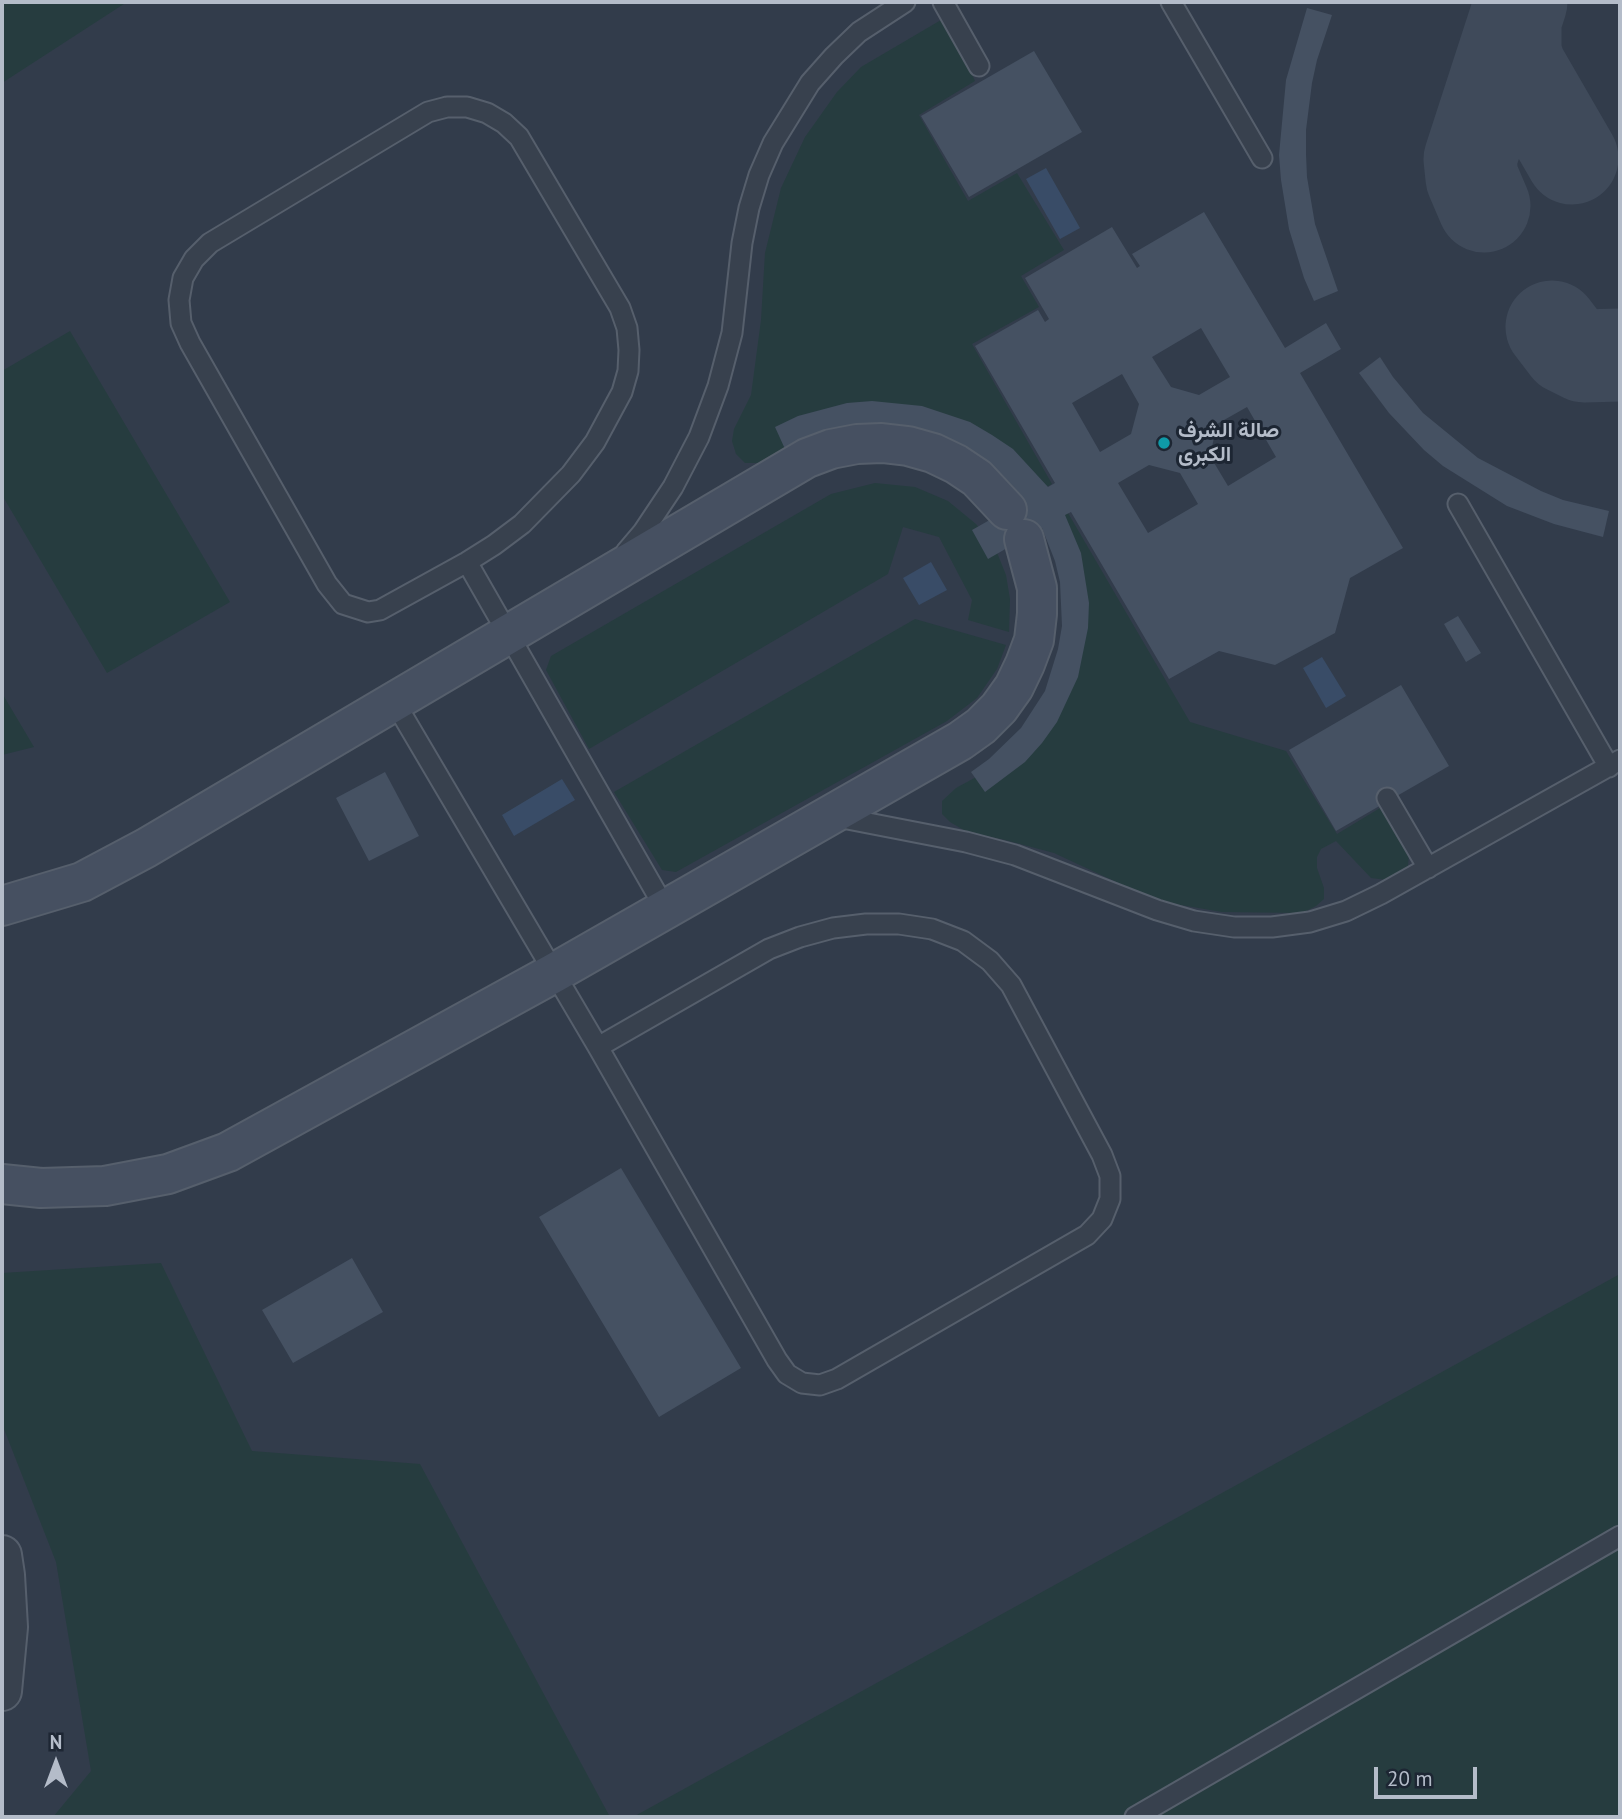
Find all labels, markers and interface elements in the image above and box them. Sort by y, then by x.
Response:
place label: صالة الشرف الكبرى [1178,418,1279,468]
marker: صالة الشرف الكبرى [1156,435,1172,451]
north arrow [21,1728,91,1798]
text: N [50,1730,62,1754]
scale bar [1377,1752,1480,1796]
text: 20 m [1387,1765,1433,1792]

